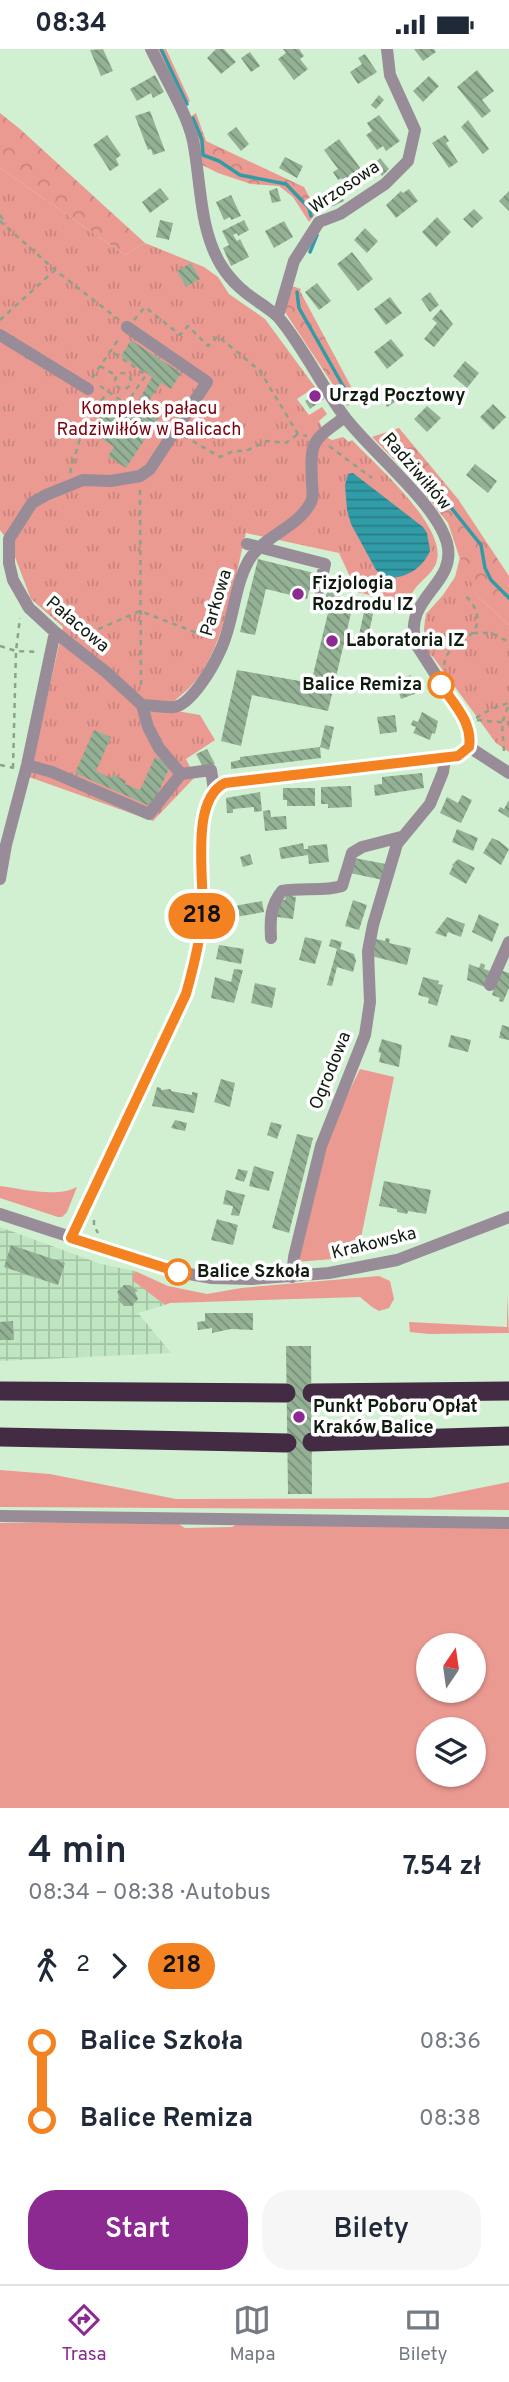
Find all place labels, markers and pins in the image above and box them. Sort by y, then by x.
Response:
place label: Urząd Pocztowy [329,385,466,408]
marker: Urząd Pocztowy [307,388,323,404]
place label: Fizjologia Rozdrodu IZ [312,573,414,617]
marker: Fizjologia Rozdrodu IZ [290,586,306,602]
place label: Laboratoria IZ [346,630,465,653]
marker: Laboratoria IZ [324,633,340,649]
marker: Balice Remiza [428,672,454,698]
place label: Balice Remiza [302,674,422,697]
marker: Balice Szkoła [165,1259,191,1285]
place label: Balice Szkoła [197,1261,310,1284]
place label: Punkt Poboru Opłat Kraków Balice [313,1396,477,1440]
marker: Punkt Poboru Opłat Kraków Balice [291,1409,307,1425]

